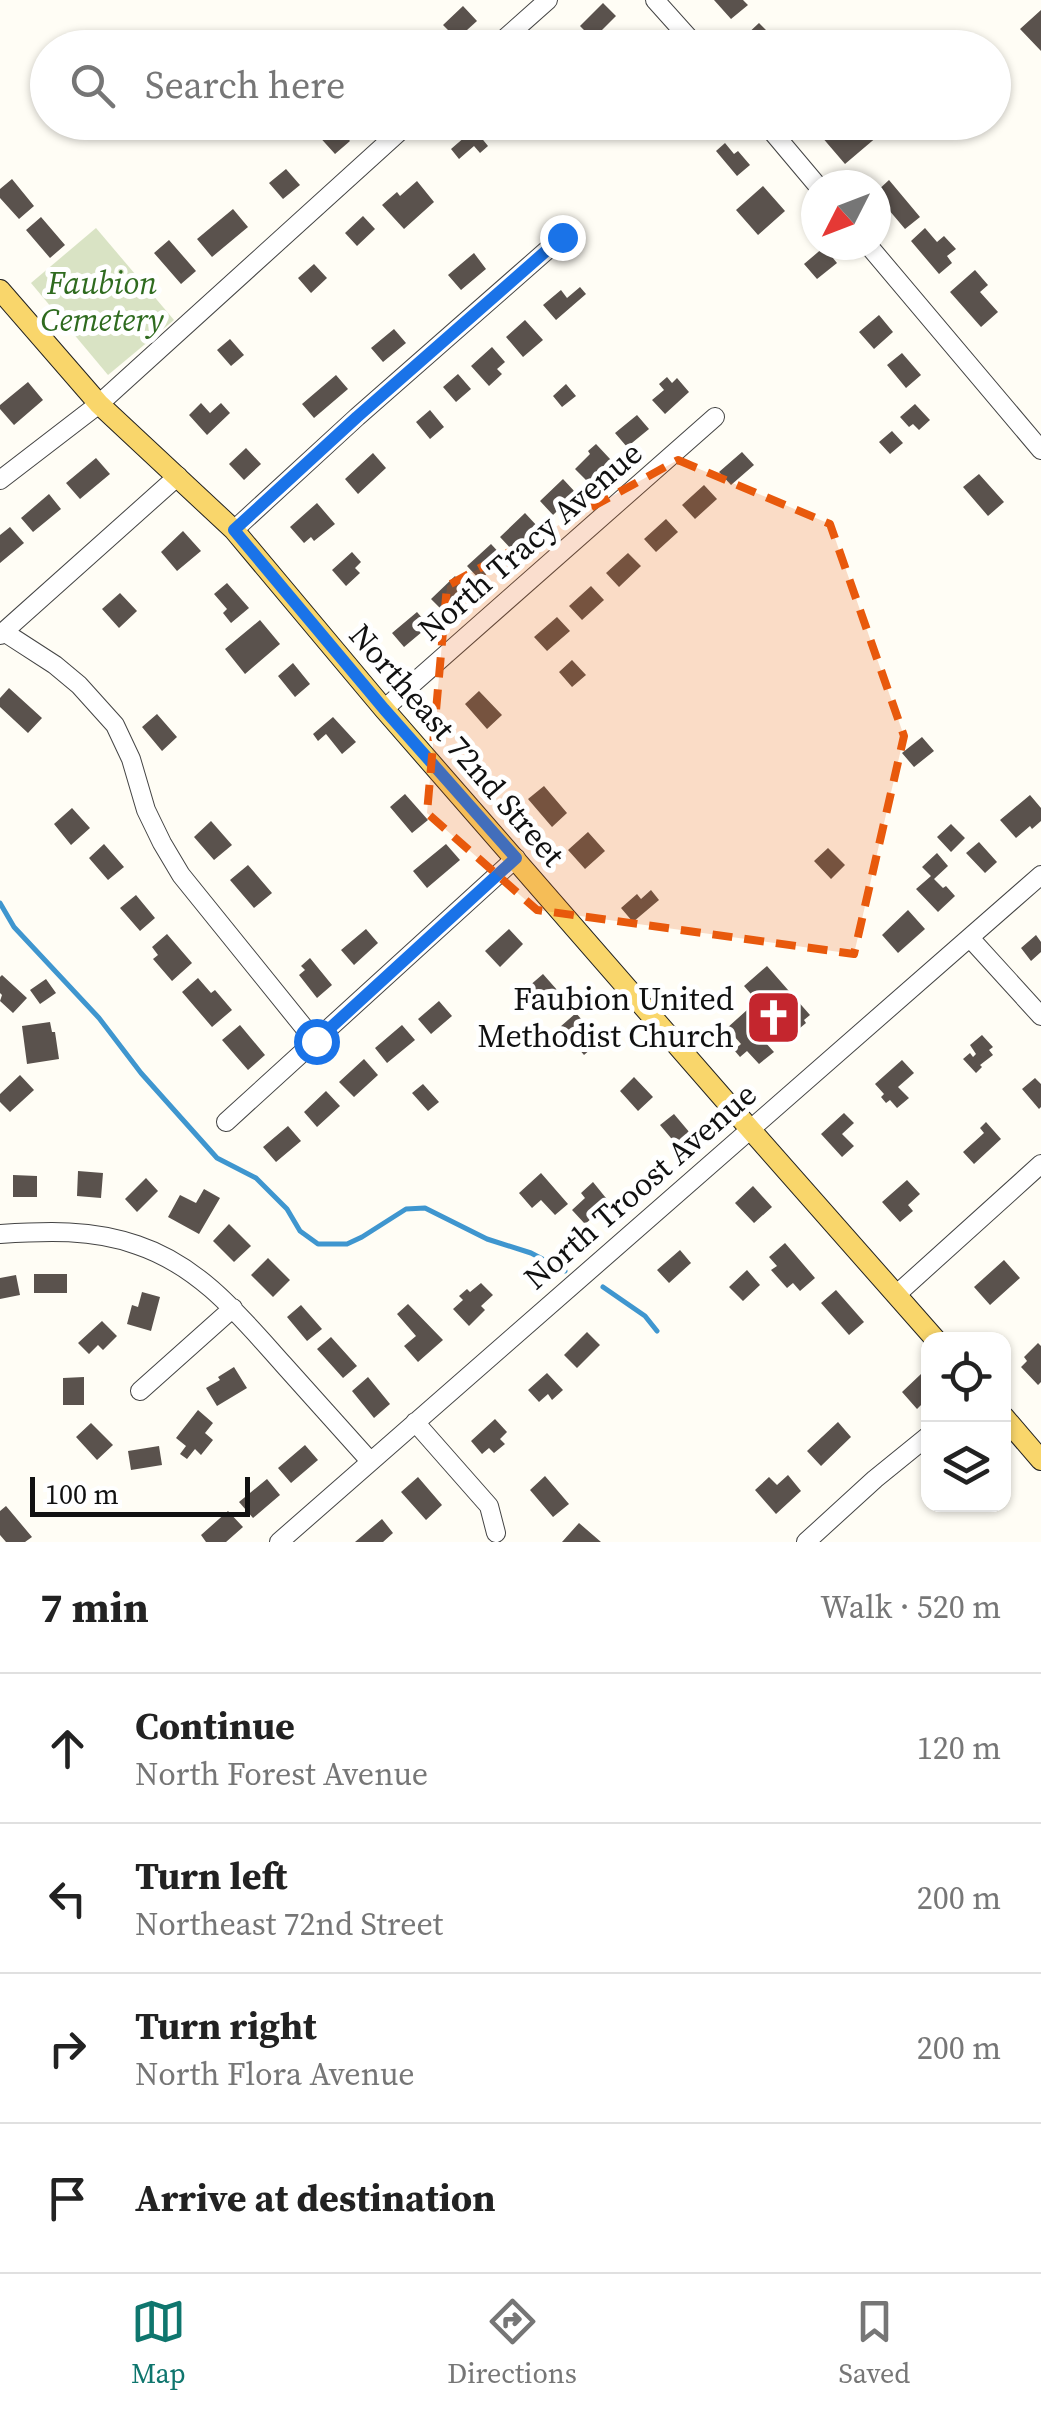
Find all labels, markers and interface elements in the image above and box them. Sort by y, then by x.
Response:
search box [30,30,1011,140]
icon: search [65,58,120,113]
text: Search here [145,59,345,111]
north arrow [801,170,891,260]
route end [540,215,586,261]
park label: Faubion Cemetery [40,261,164,342]
street label: North Tracy Avenue [409,431,651,651]
street label: Northeast 72nd Street [339,614,575,876]
place label: Faubion United Methodist Church [477,977,734,1058]
church icon: Faubion United Methodist Church [743,987,803,1047]
route start [294,1019,340,1065]
street label: North Troost Avenue [514,1073,766,1299]
map controls [921,1332,1011,1512]
button: locate [921,1332,1011,1422]
button: layers [921,1422,1011,1512]
scale bar [30,1472,250,1516]
text: 100 m [45,1475,119,1513]
text: 7 min [40,1578,149,1636]
text: Walk · 520 m [820,1585,1001,1629]
text: Continue [135,1700,295,1752]
icon: ahead [40,1721,95,1776]
text: 120 m [917,1726,1001,1770]
text: North Forest Avenue [135,1752,428,1796]
text: Turn left [135,1850,287,1902]
icon: left [40,1871,95,1926]
text: 200 m [917,1876,1001,1920]
text: Northeast 72nd Street [135,1902,443,1946]
text: Turn right [135,2000,317,2052]
icon: right [40,2021,95,2076]
text: 200 m [917,2026,1001,2070]
text: North Flora Avenue [135,2052,415,2096]
icon: arrive [40,2171,95,2226]
text: Arrive at destination [135,2172,496,2224]
tab: Map [131,2294,186,2392]
tab: Directions [447,2294,577,2392]
tab: Saved [838,2294,910,2392]

